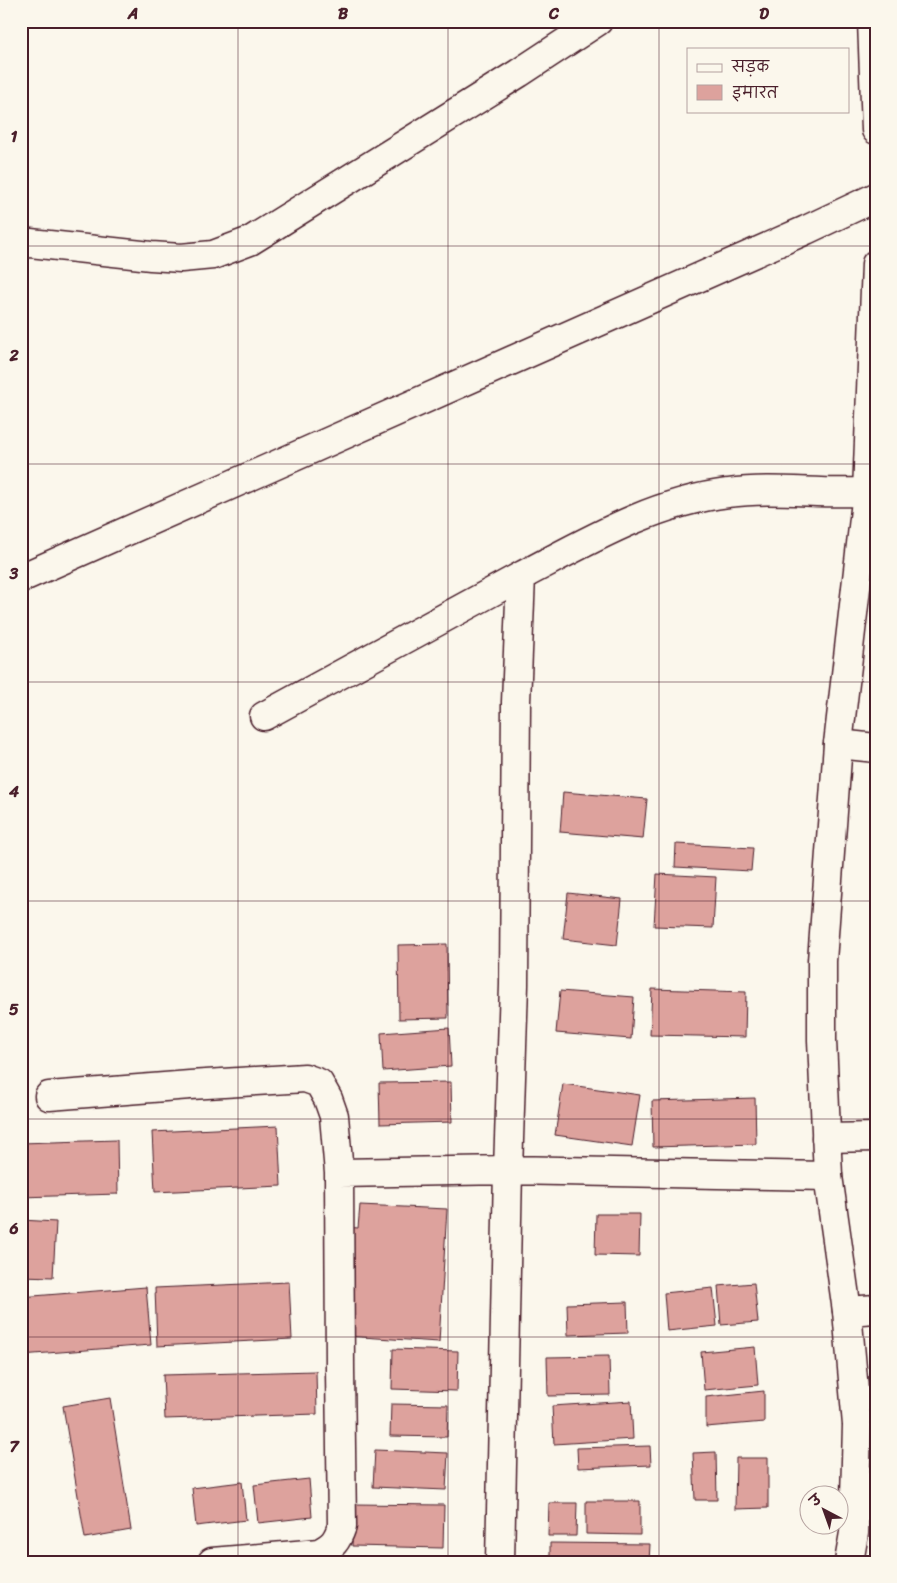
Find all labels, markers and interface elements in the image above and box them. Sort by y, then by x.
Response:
text: A [127,0,138,28]
text: B [338,0,349,28]
text: C [548,0,560,28]
text: D [759,0,769,28]
legend [687,48,850,112]
text: सड़क [731,54,770,80]
text: इमारत [732,80,779,106]
text: 1 [11,122,18,151]
text: 2 [8,341,19,370]
text: 3 [9,559,19,588]
text: 4 [8,777,19,806]
text: 5 [9,995,19,1024]
text: 6 [8,1214,19,1243]
text: 7 [9,1432,20,1461]
north arrow [800,1486,850,1536]
text: उ [803,1487,829,1514]

